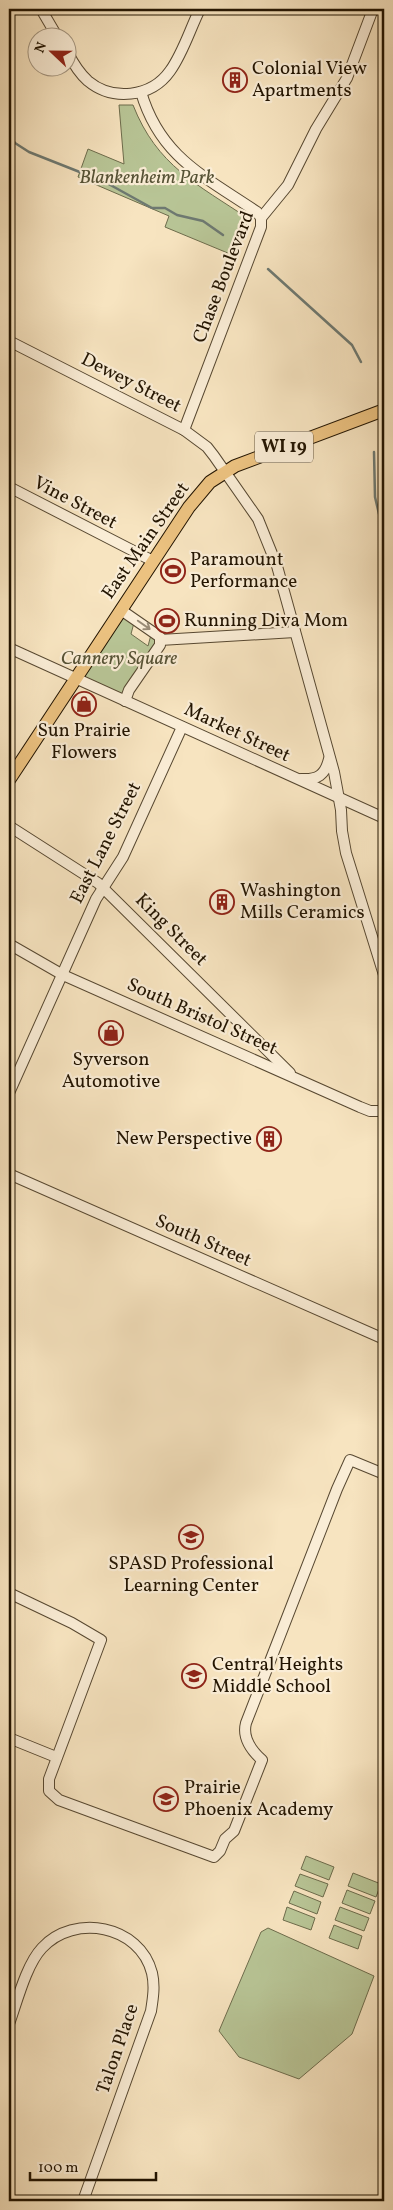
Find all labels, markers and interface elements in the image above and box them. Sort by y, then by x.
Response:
north arrow [28,28,78,78]
text: N [31,39,52,56]
place label: Colonial View Apartments [252,56,367,104]
building icon: Colonial View Apartments [222,67,248,93]
park label: Blankenheim Park [79,165,215,191]
street label: Chase Boulevard [187,207,261,347]
street label: Dewey Street [76,347,186,420]
road number: WI 19 [255,432,313,462]
street label: Vine Street [28,470,122,536]
street label: East Main Street [96,477,196,605]
place label: Paramount Performance [190,547,297,595]
sports icon: Paramount Performance [160,558,186,584]
sports icon: Running Diva Mom [154,608,180,634]
place label: Running Diva Mom [184,608,348,634]
one-way arrow [137,620,151,630]
park label: Cannery Square [61,646,177,672]
shop icon: Sun Prairie Flowers [71,691,97,717]
street label: Market Street [180,697,295,769]
place label: Sun Prairie Flowers [37,718,131,766]
street label: East Lane Street [64,777,148,908]
place label: Washington Mills Ceramics [240,878,365,926]
street label: King Street [129,888,213,972]
building icon: Washington Mills Ceramics [209,889,235,915]
street label: South Bristol Street [123,972,282,1062]
shop icon: Syverson Automotive [98,1020,124,1046]
place label: Syverson Automotive [62,1047,160,1095]
place label: New Perspective [116,1126,252,1152]
building icon: New Perspective [256,1126,282,1152]
street label: South Street [151,1208,256,1274]
school or university icon: SPASD Professional Learning Center [178,1524,204,1550]
place label: SPASD Professional Learning Center [108,1551,274,1599]
place label: Central Heights Middle School [212,1652,343,1700]
school or university icon: Central Heights Middle School [181,1663,207,1689]
place label: Prairie Phoenix Academy [184,1775,333,1823]
school or university icon: Prairie Phoenix Academy [153,1786,179,1812]
street label: Talon Place [90,2000,146,2098]
scale bar [30,2150,156,2182]
text: 100 m [38,2158,78,2179]

